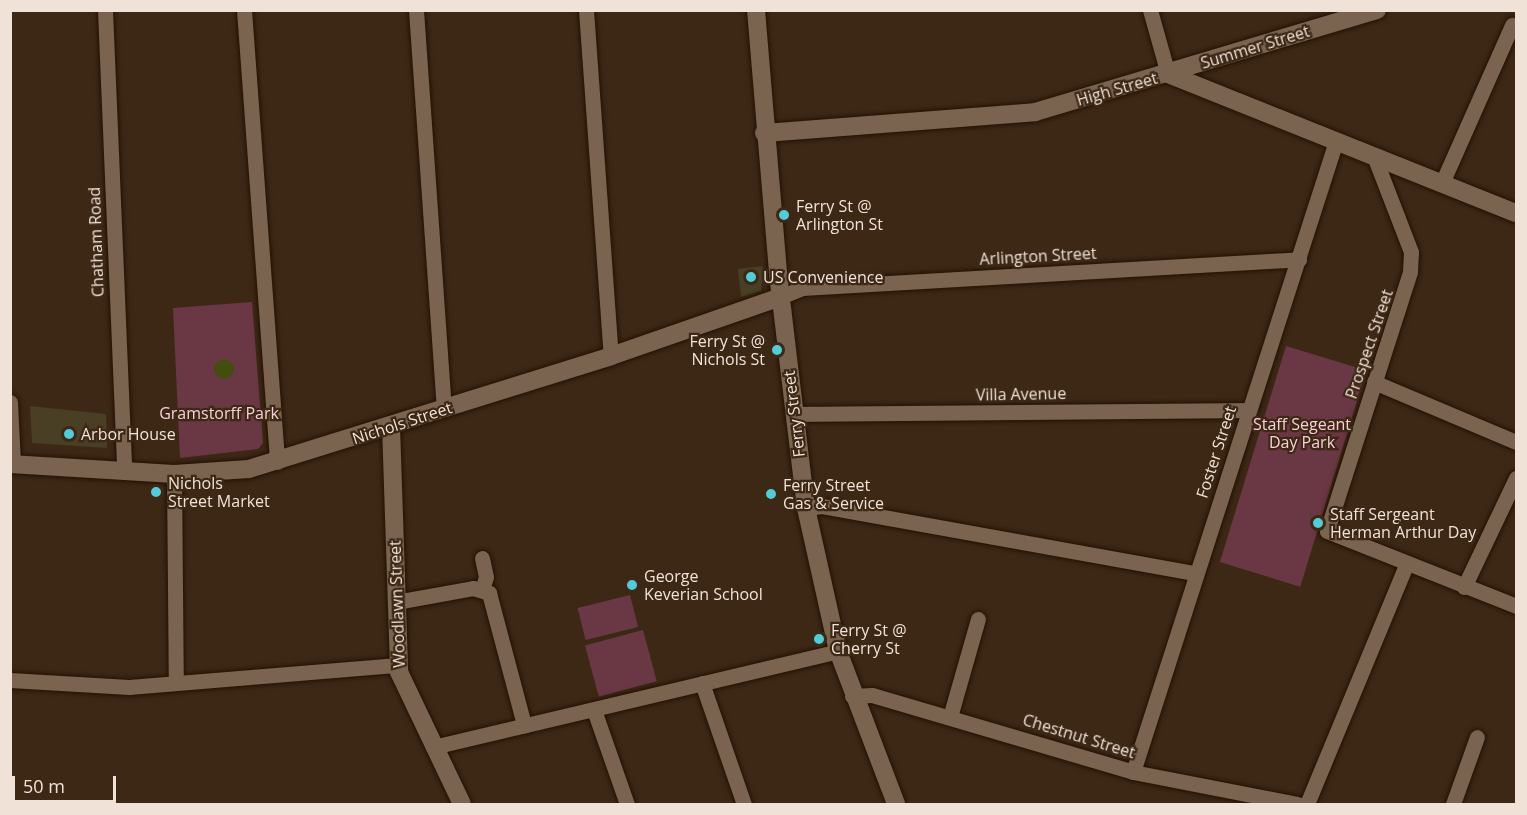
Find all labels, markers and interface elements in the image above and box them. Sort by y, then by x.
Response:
street label: Summer Street [1198,21,1312,73]
street label: High Street [1074,68,1160,110]
street label: Chatham Road [84,187,108,297]
place label: Ferry St @ Arlington St [796,196,883,234]
marker: Ferry St @ Arlington St [777,208,791,222]
street label: Arlington Street [979,243,1097,269]
place label: US Convenience [763,267,883,287]
marker: US Convenience [744,270,758,284]
street label: Prospect Street [1341,287,1397,401]
place label: Ferry St @ Nichols St [690,331,765,369]
marker: Ferry St @ Nichols St [770,343,784,357]
street label: Ferry Street [779,370,809,458]
street label: Villa Avenue [976,384,1066,404]
street label: Nichols Street [350,398,454,448]
park label: Gramstorff Park [159,403,279,423]
street label: Foster Street [1192,404,1240,500]
park label: Staff Segeant Day Park [1253,414,1351,452]
place label: Arbor House [81,424,176,444]
marker: Arbor House [62,427,76,441]
place label: Nichols Street Market [168,473,270,511]
place label: Ferry Street Gas & Service [783,475,884,513]
marker: Nichols Street Market [149,485,163,499]
marker: Ferry Street Gas & Service [764,487,778,501]
place label: Staff Sergeant Herman Arthur Day [1330,504,1476,542]
marker: Staff Sergeant Herman Arthur Day [1311,516,1325,530]
street label: Woodlawn Street [385,540,409,668]
place label: George Keverian School [644,566,763,604]
marker: George Keverian School [625,578,639,592]
place label: Ferry St @ Cherry St [831,620,906,658]
marker: Ferry St @ Cherry St [812,632,826,646]
street label: Chestnut Street [1021,710,1137,762]
scale bar [15,764,118,802]
text: 50 m [23,774,65,798]

